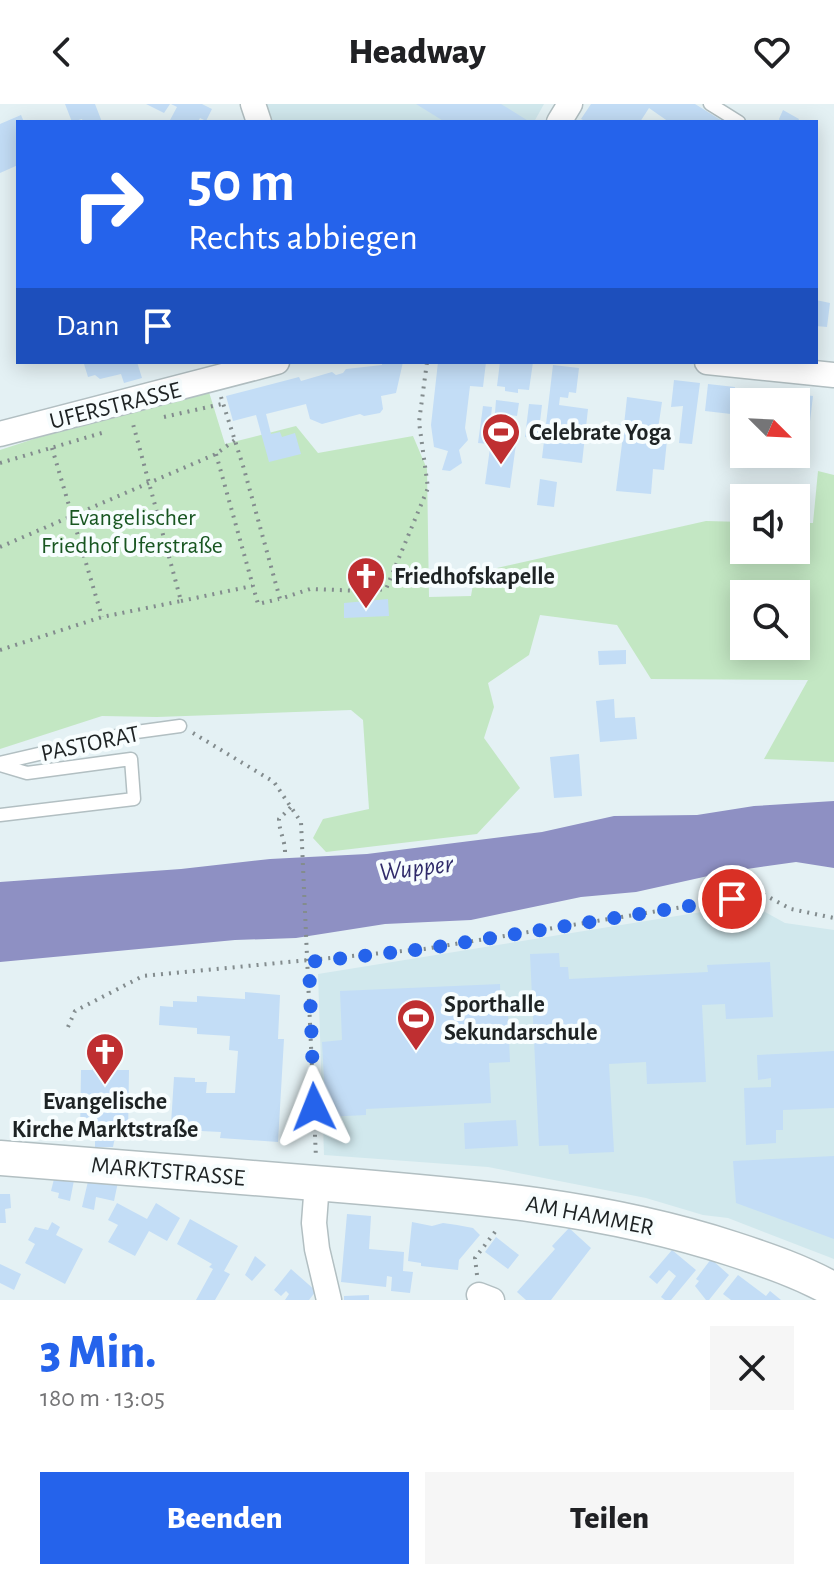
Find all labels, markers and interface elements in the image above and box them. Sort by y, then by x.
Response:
icon: back [40,30,84,74]
icon: heart [750,30,794,74]
text: Headway [348,34,486,70]
icon: right [56,152,160,256]
text: 50 m [188,155,295,211]
text: Rechts abbiegen [188,220,418,256]
icon: arrive [136,304,180,348]
text: Dann [56,311,120,341]
street label: UFERSTRASSE [47,378,184,434]
north arrow [730,388,810,468]
map controls [730,388,810,660]
sports icon: Celebrate Yoga [480,411,522,466]
place label: Celebrate Yoga [529,421,672,445]
button: sound [730,484,810,564]
park label: Evangelischer Friedhof Uferstraße [41,506,223,558]
church icon: Friedhofskapelle [345,555,387,610]
place label: Friedhofskapelle [394,565,555,589]
button: search [730,580,810,660]
street label: PASTORAT [39,722,142,766]
water label: Wupper [378,850,456,885]
pin [698,865,766,933]
icon: arrive [710,877,754,921]
place label: Sporthalle Sekundarschule [444,993,597,1045]
sports icon: Sporthalle Sekundarschule [395,997,437,1052]
church icon: Evangelische Kirche Marktstraße [84,1031,126,1086]
position arrow [272,1065,356,1149]
place label: Evangelische Kirche Marktstraße [12,1090,198,1142]
street label: MARKTSTRASSE [90,1153,246,1191]
street label: AM HAMMER [524,1192,656,1240]
button: close [710,1326,794,1410]
text: 3 Min. [40,1329,156,1377]
text: 180 m · 13:05 [40,1385,165,1411]
button: Beenden [40,1472,409,1564]
button: Teilen [425,1472,794,1564]

